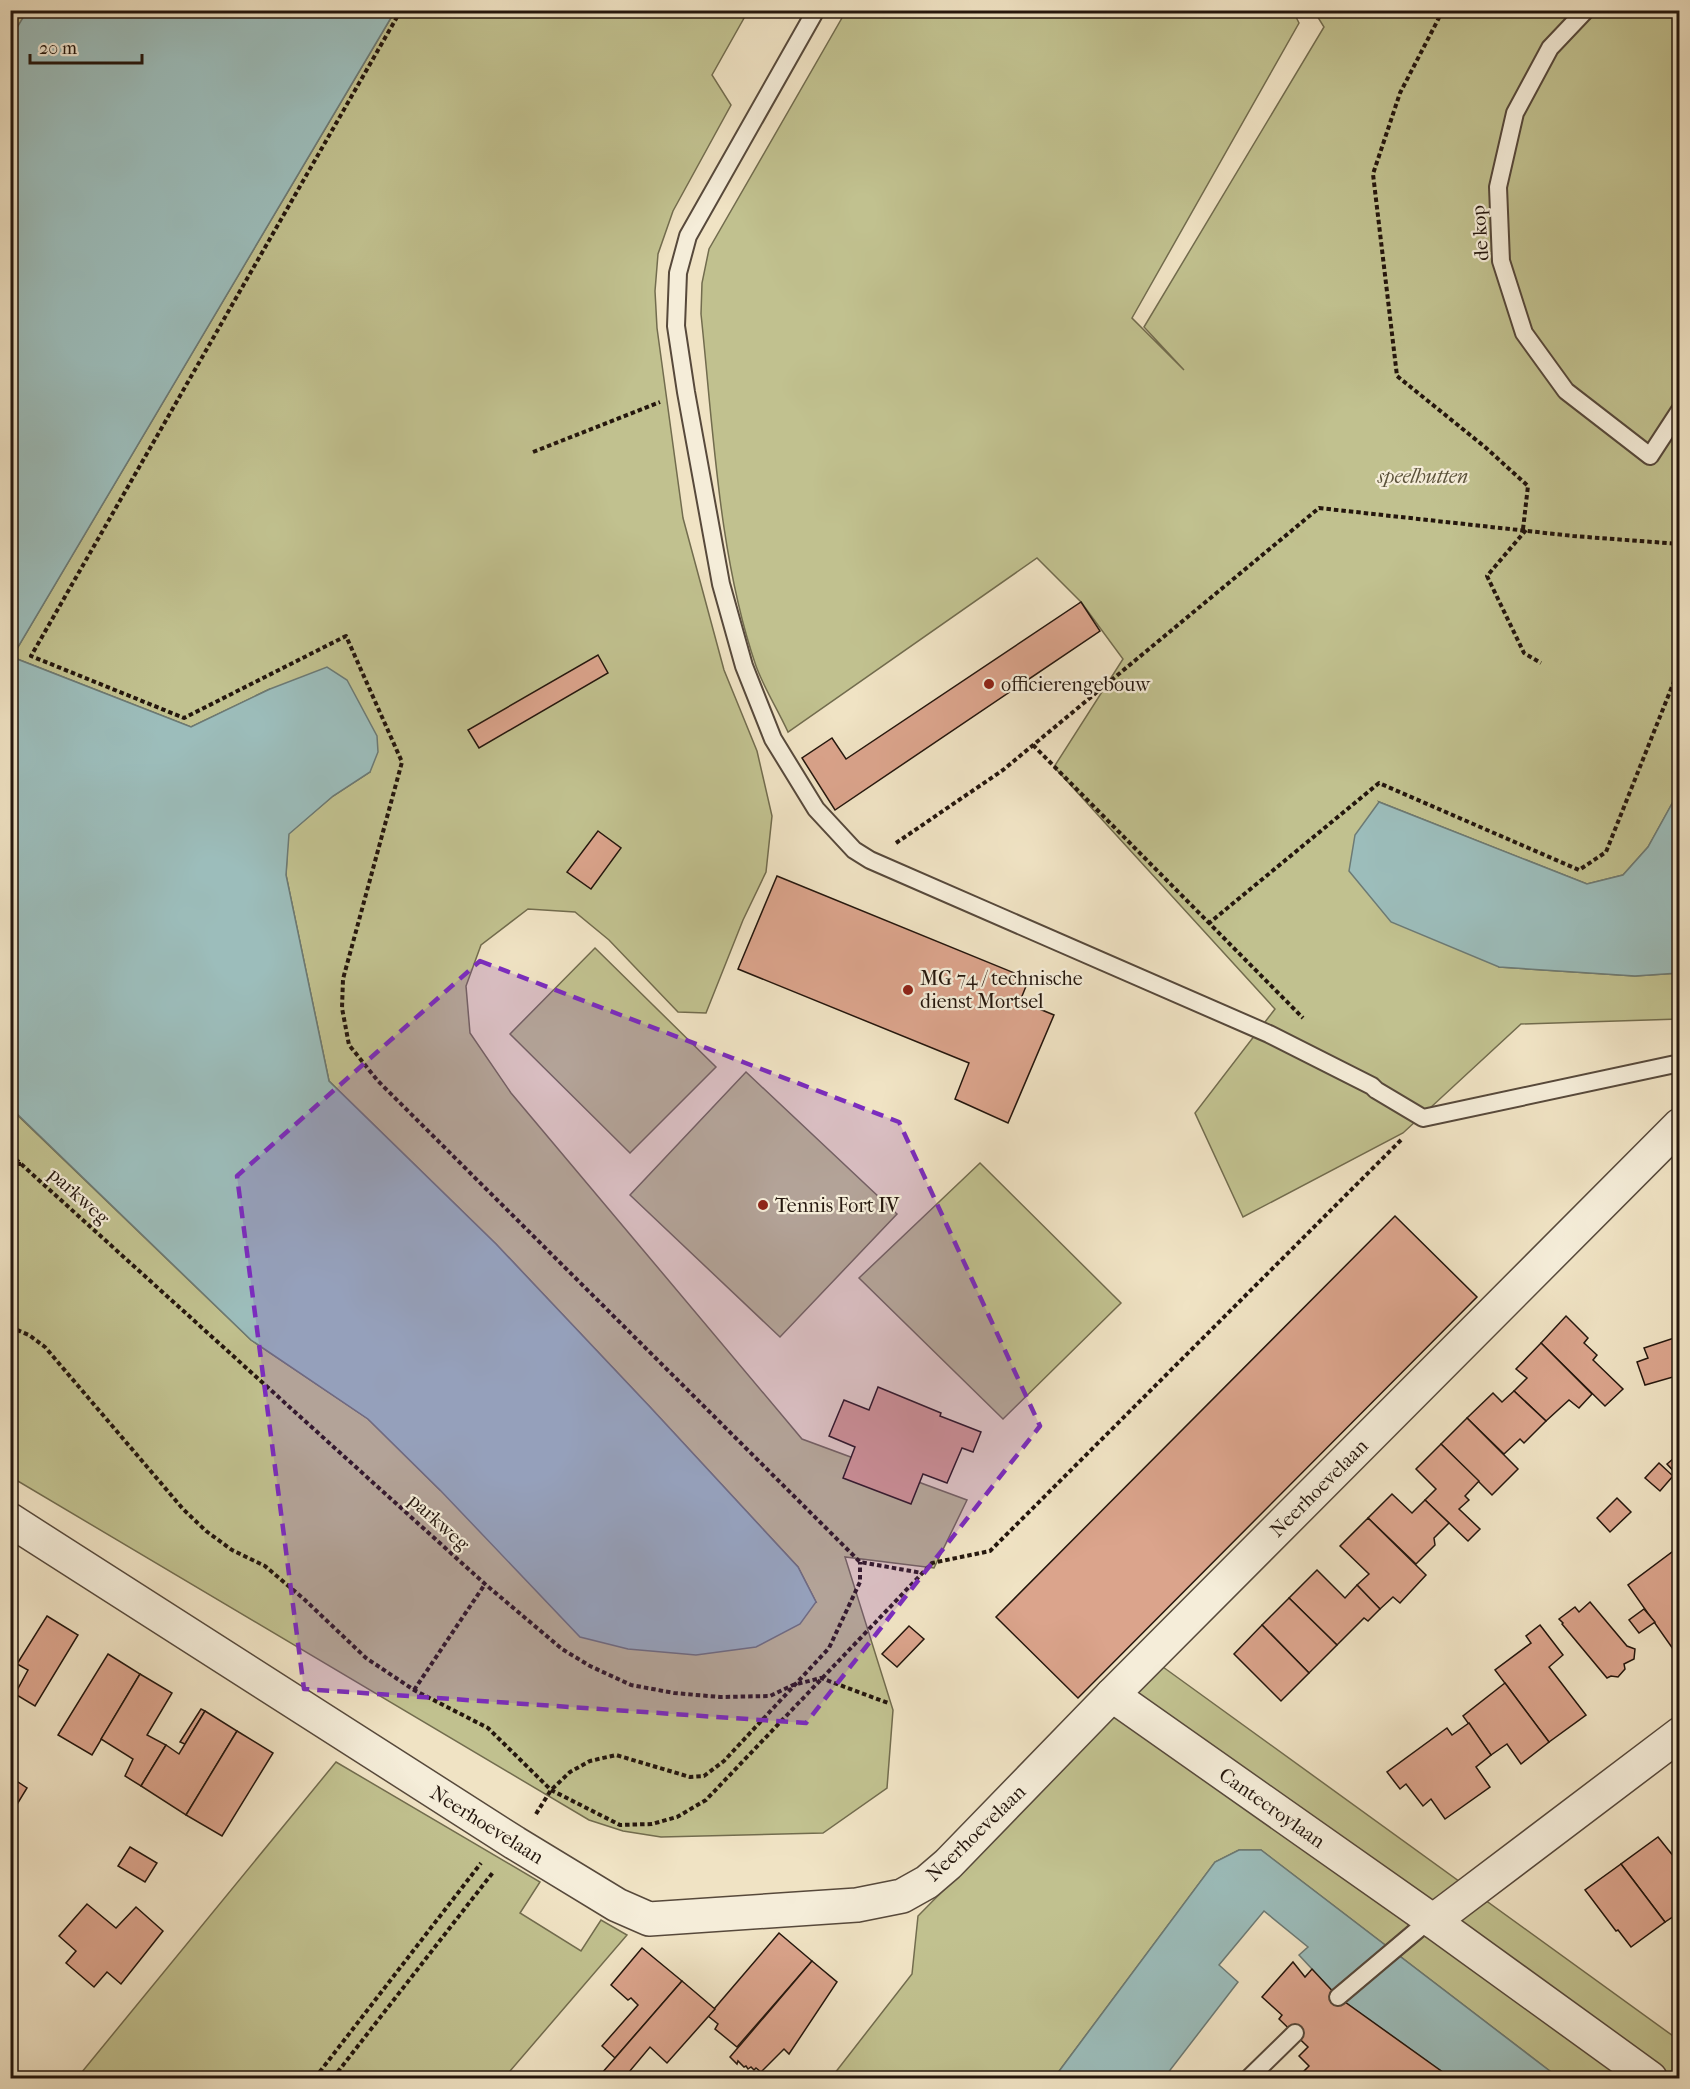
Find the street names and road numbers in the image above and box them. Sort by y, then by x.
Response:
street label: de kop [1467,204,1493,262]
street label: parkweg [43,1162,114,1229]
street label: Neerhoevelaan [1265,1434,1373,1542]
street label: parkweg [403,1488,474,1555]
street label: Cantecroylaan [1215,1763,1330,1853]
street label: Neerhoevelaan [922,1780,1031,1886]
street label: Neerhoevelaan [426,1781,548,1869]

